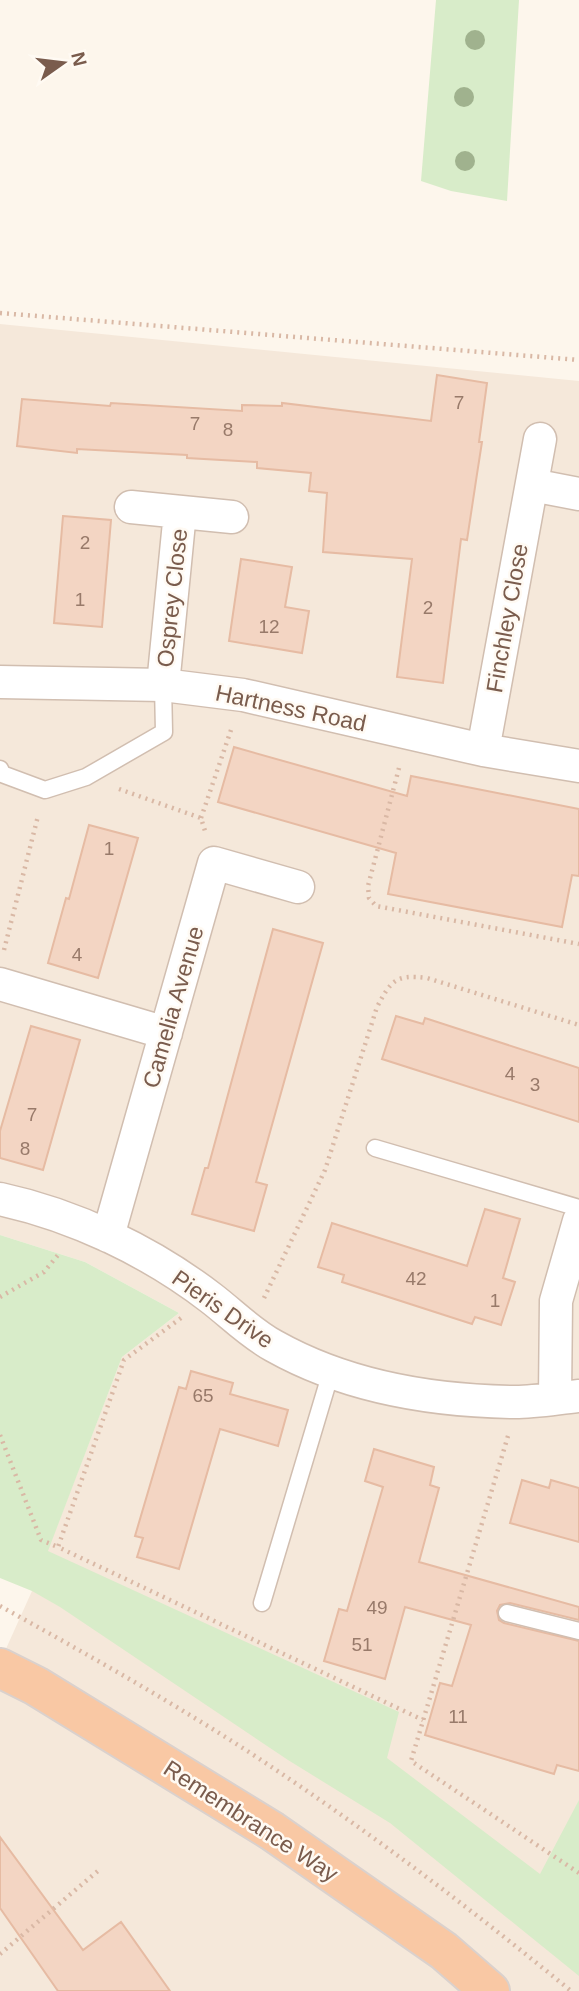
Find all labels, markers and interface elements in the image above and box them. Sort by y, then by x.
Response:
north arrow [28,28,98,98]
text: N [67,50,91,68]
house number: 7 [454,392,464,413]
house number: 7 [190,413,200,434]
house number: 8 [223,419,233,440]
street label: Osprey Close [152,527,192,669]
house number: 2 [80,532,90,553]
street label: Finchley Close [481,541,533,695]
house number: 1 [75,589,85,610]
house number: 2 [423,597,433,618]
house number: 12 [258,616,280,637]
street label: Hartness Road [213,679,369,737]
house number: 1 [104,838,114,859]
street label: Camelia Avenue [137,923,209,1091]
house number: 4 [72,944,83,965]
house number: 4 [505,1063,516,1084]
house number: 3 [530,1074,540,1095]
house number: 7 [27,1104,37,1125]
house number: 8 [20,1138,30,1159]
street label: Pieris Drive [167,1265,279,1353]
house number: 42 [405,1268,427,1289]
house number: 1 [490,1290,500,1311]
house number: 65 [192,1385,214,1406]
house number: 49 [366,1597,388,1618]
house number: 51 [351,1634,373,1655]
house number: 11 [448,1706,468,1727]
street label: Remembrance Way [159,1755,343,1887]

